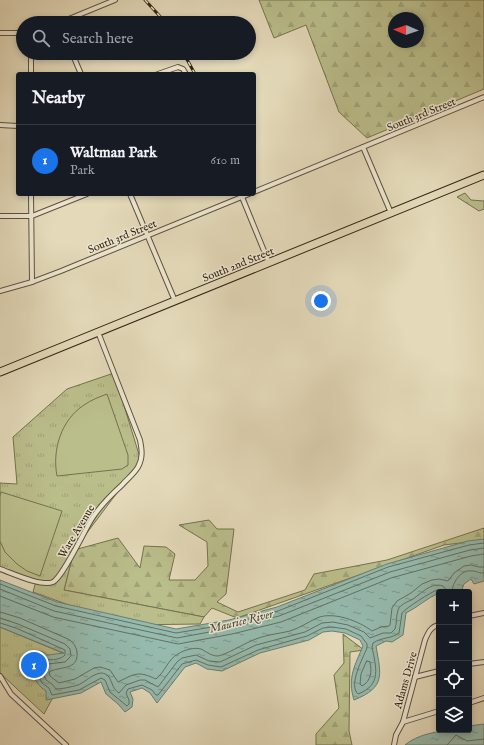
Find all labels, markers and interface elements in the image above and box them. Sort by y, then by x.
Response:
north arrow [388,12,424,48]
search box [16,16,256,60]
icon: search [30,27,52,49]
text: Search here [62,29,133,48]
text: Nearby [32,88,85,109]
street label: South 3rd Street [385,95,458,135]
text: Waltman Park [70,143,157,162]
text: 1 [43,152,47,169]
text: 610 m [211,152,240,169]
text: Park [70,162,95,179]
street label: South 3rd Street [86,217,159,257]
street label: South 2nd Street [201,244,276,286]
your location [311,291,331,311]
street label: Ware Avenue [55,502,98,561]
map controls [436,589,472,733]
button: + [436,589,472,625]
water label: Maurice River [207,606,276,637]
button: − [436,625,472,661]
pin: 1 [21,650,47,680]
street label: Adams Drive [391,650,421,711]
button: locate [436,661,472,697]
button: layers [436,697,472,733]

